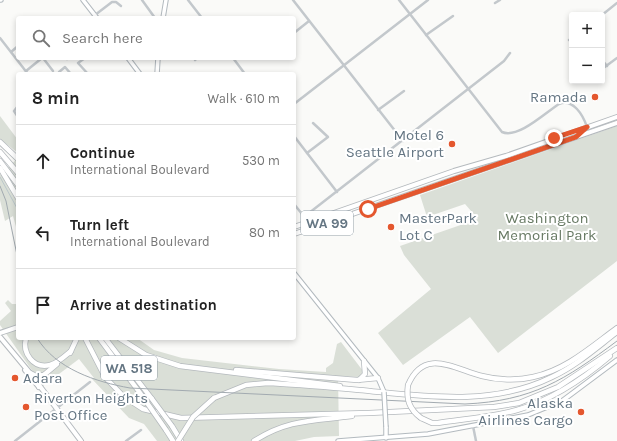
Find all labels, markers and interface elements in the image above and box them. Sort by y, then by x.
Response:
map controls [569,12,605,84]
button: + [569,12,605,48]
search box [16,16,296,60]
icon: search [30,27,52,49]
text: Search here [62,29,143,47]
button: − [569,48,605,84]
text: 8 min [32,88,80,108]
place label: Ramada [530,88,587,106]
text: Walk · 610 m [207,91,280,106]
marker: Ramada [590,92,600,102]
place label: Motel 6 Seattle Airport [346,126,444,161]
route end [545,129,563,147]
marker: Motel 6 Seattle Airport [447,139,457,149]
text: Continue [70,144,135,162]
icon: ahead [32,150,54,172]
text: 530 m [242,153,280,168]
text: International Boulevard [70,162,210,177]
route start [359,200,377,218]
place label: MasterPark Lot C [399,209,477,244]
park label: Washington Memorial Park [498,209,596,244]
road number: WA 99 [301,211,353,235]
text: Turn left [70,216,129,234]
icon: left [32,222,54,244]
marker: MasterPark Lot C [386,222,396,232]
text: 80 m [249,225,280,240]
text: International Boulevard [70,234,210,249]
icon: arrive [32,294,54,316]
text: Arrive at destination [70,296,217,314]
road number: WA 518 [101,356,157,380]
place label: Adara [23,369,62,387]
marker: Adara [10,373,20,383]
place label: Riverton Heights Post Office [34,389,148,424]
place label: Alaska Airlines Cargo [478,394,573,429]
marker: Riverton Heights Post Office [21,402,31,412]
marker: Alaska Airlines Cargo [576,407,586,417]

